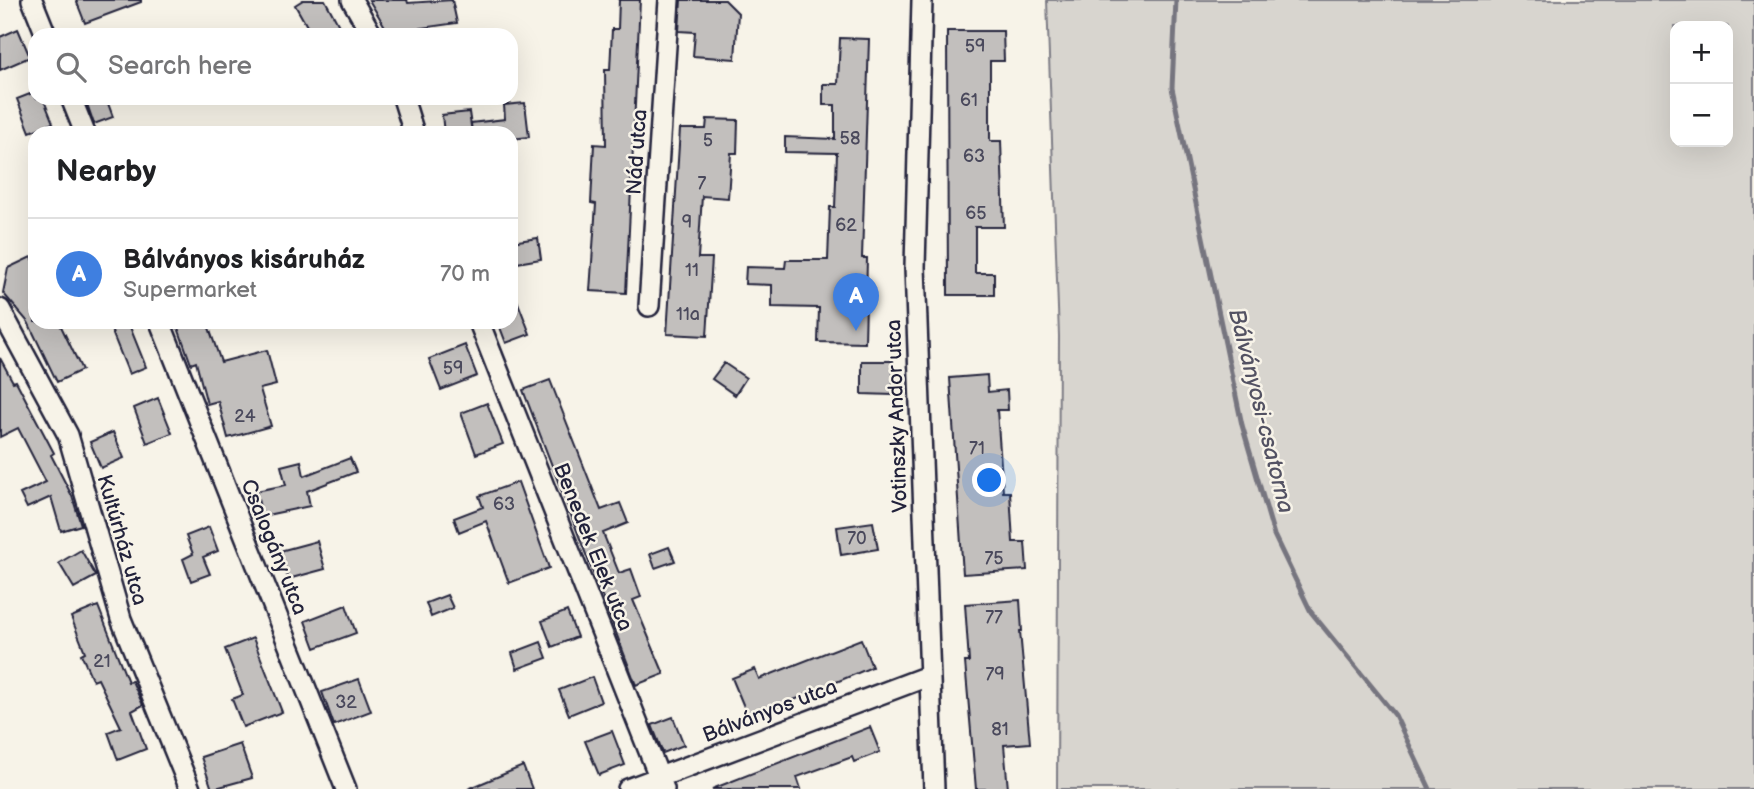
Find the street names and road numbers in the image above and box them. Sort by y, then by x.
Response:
street label: Nád utca [622,108,652,196]
street label: Votinszky Andor utca [881,319,913,513]
street label: Benedek Elek utca [548,459,638,635]
street label: Kultúrház utca [91,472,153,608]
street label: Csalogány utca [235,476,313,618]
street label: Bálványos utca [699,674,841,748]

